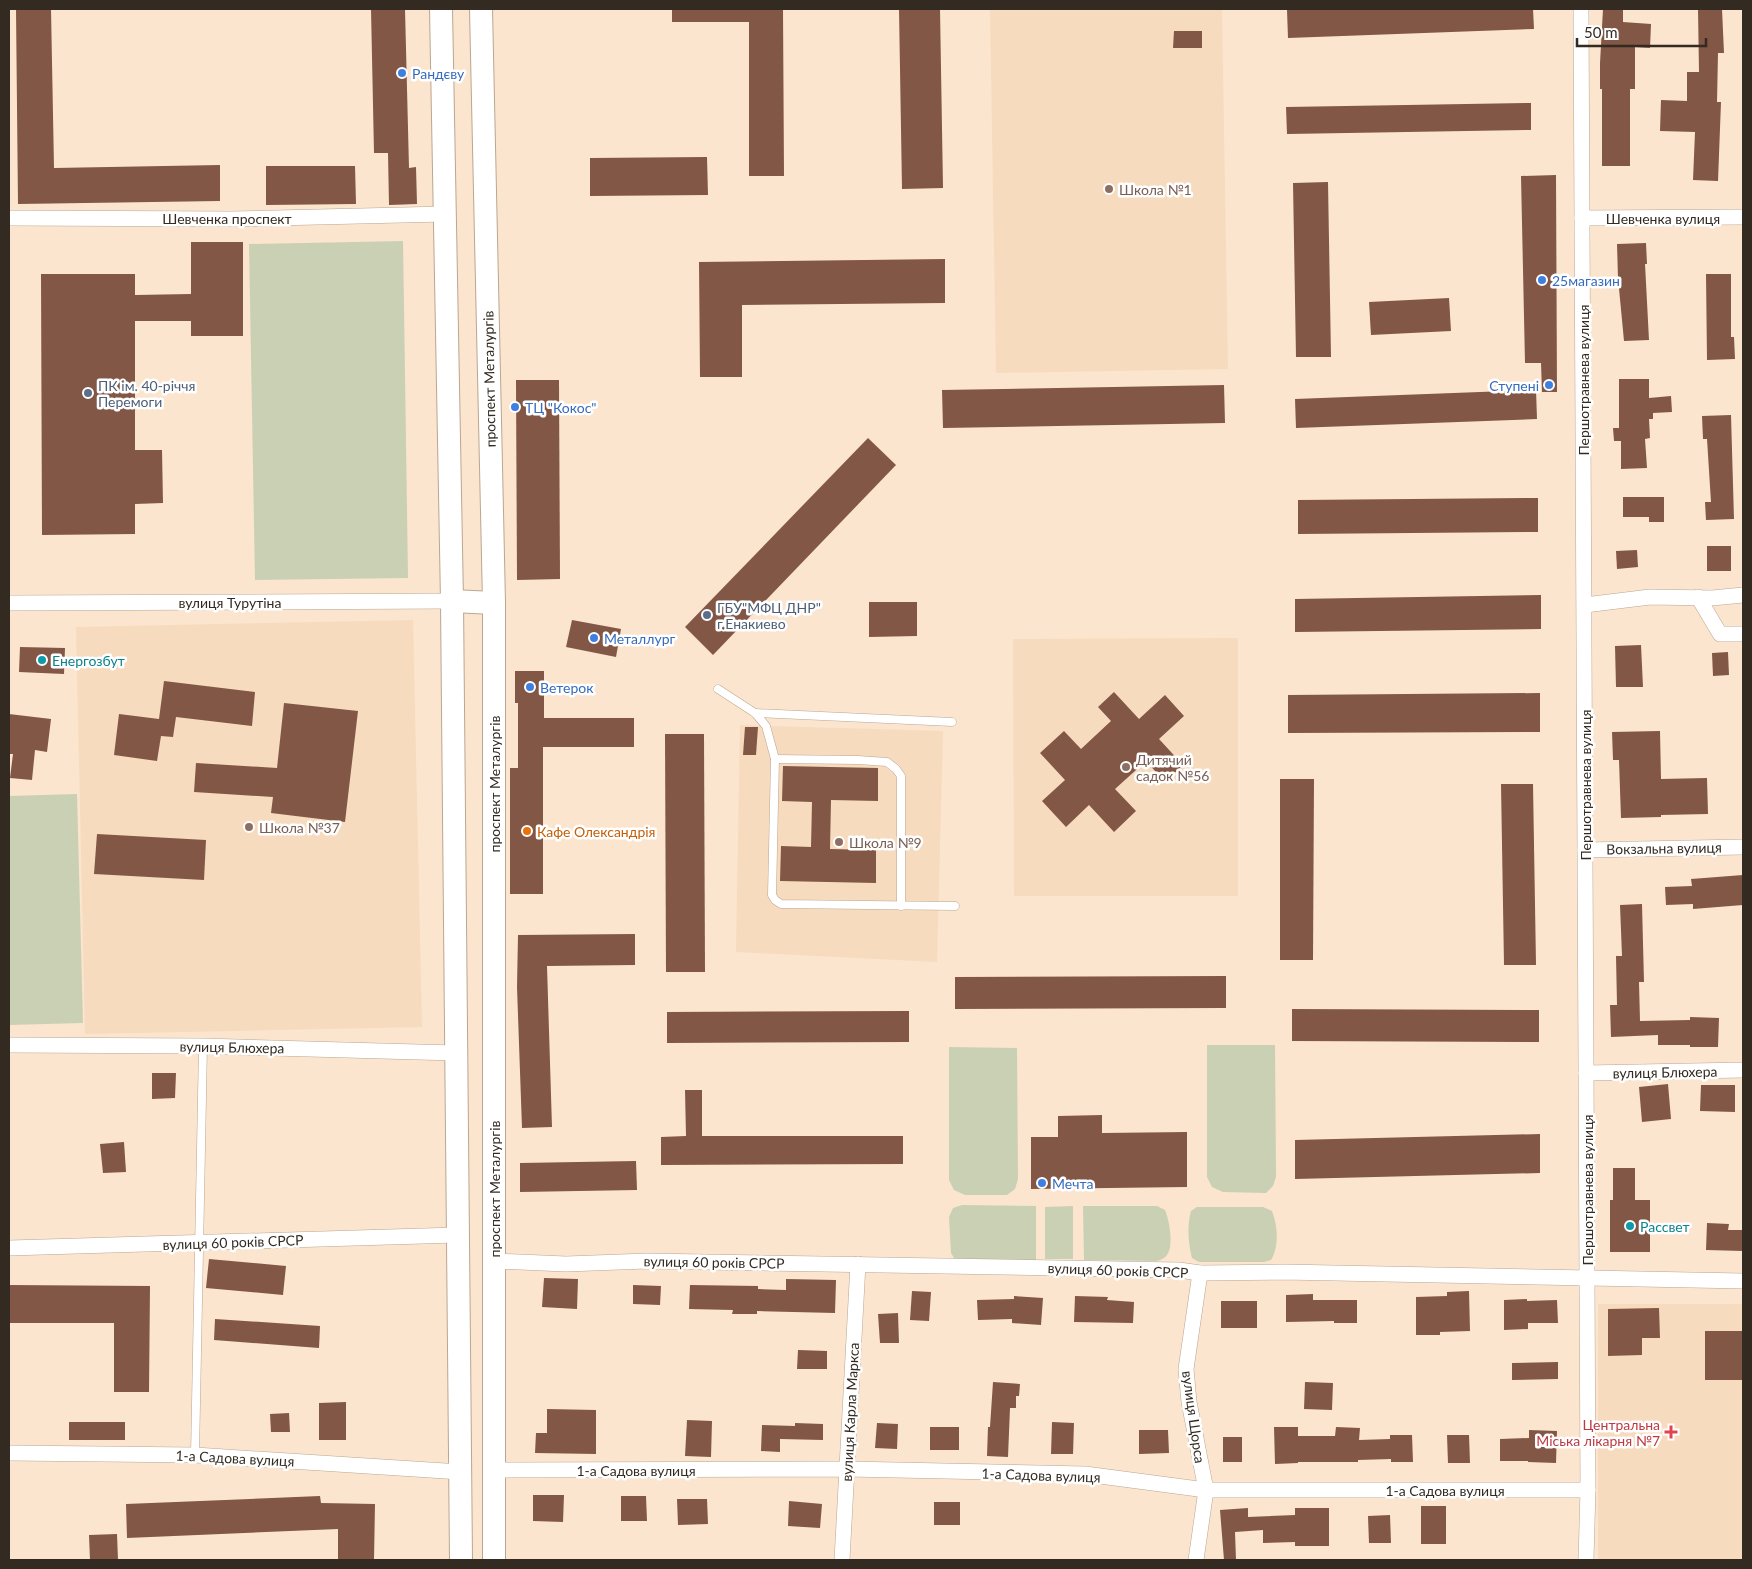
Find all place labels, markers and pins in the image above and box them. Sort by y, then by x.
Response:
place label: Рандєву [412,65,465,82]
marker: Рандєву [396,67,408,79]
place label: Школа №1 [1119,181,1192,198]
marker: Школа №1 [1103,183,1115,195]
place label: 25магазин [1552,272,1620,289]
marker: 25магазин [1536,274,1548,286]
place label: ПК ім. 40-річчя Перемоги [98,377,195,410]
place label: Ступені [1489,377,1539,394]
marker: Ступені [1543,379,1555,391]
marker: ПК ім. 40-річчя Перемоги [82,387,94,399]
place label: ТЦ "Кокос" [525,399,597,416]
marker: ТЦ "Кокос" [509,401,521,413]
place label: ГБУ"МФЦ ДНР" г.Енакиево [717,599,821,632]
marker: ГБУ"МФЦ ДНР" г.Енакиево [701,609,713,621]
place label: Металлург [604,630,675,647]
marker: Металлург [588,632,600,644]
place label: Енергозбут [52,652,125,669]
marker: Енергозбут [36,654,48,666]
place label: Ветерок [540,679,594,696]
marker: Ветерок [524,681,536,693]
place label: Дитячий садок №56 [1136,751,1209,784]
marker: Дитячий садок №56 [1120,761,1132,773]
place label: Школа №37 [259,819,340,836]
marker: Школа №37 [243,821,255,833]
place label: Кафе Олександрія [537,823,656,840]
marker: Кафе Олександрія [521,825,533,837]
place label: Школа №9 [849,834,922,851]
marker: Школа №9 [833,836,845,848]
place label: Мечта [1052,1175,1093,1192]
marker: Мечта [1036,1177,1048,1189]
place label: Рассвет [1640,1218,1690,1235]
marker: Рассвет [1624,1220,1636,1232]
place label: Центральна Міська лікарня №7 [1536,1416,1660,1449]
marker: Центральна Міська лікарня №7 [1664,1425,1678,1439]

